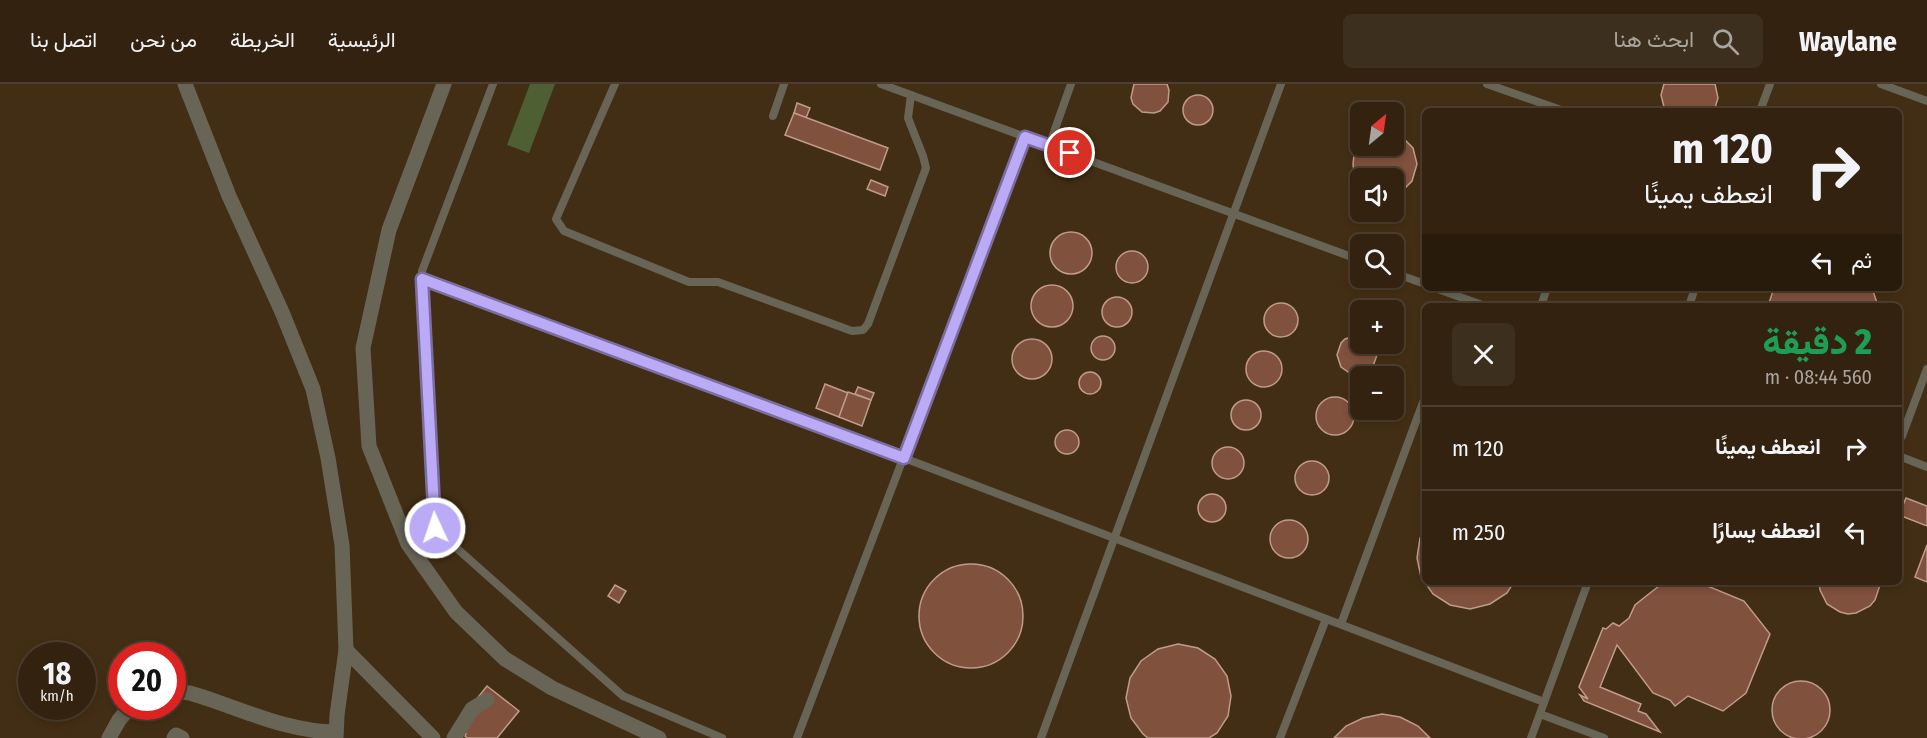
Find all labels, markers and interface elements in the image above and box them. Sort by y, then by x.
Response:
search box [1343,14,1763,68]
icon: search [1709,25,1742,58]
text: Waylane [1799,25,1897,58]
text: ابحث هنا [1613,26,1694,53]
text: اتصل بنا [30,27,97,53]
text: من نحن [130,27,197,53]
text: الخريطة [230,27,295,53]
text: الرئيسية [328,27,396,53]
north arrow [1350,102,1404,156]
map controls [1350,102,1404,420]
text: 120 m [1672,124,1773,174]
pin [1044,127,1095,178]
icon: right [1794,132,1872,210]
icon: arrive [1053,136,1086,169]
button: sound [1350,168,1404,222]
text: انعطف يمينًا [1644,178,1773,210]
button: search [1350,234,1404,288]
icon: left [1806,246,1839,279]
text: ثم [1851,247,1872,274]
button: + [1350,300,1404,354]
text: 2 دقيقة [1763,320,1872,364]
button: close [1452,323,1515,386]
text: 560 m · 08:44 [1765,365,1872,389]
button: − [1350,366,1404,420]
icon: right [1839,432,1872,465]
text: انعطف يمينًا [1715,433,1821,460]
text: 120 m [1452,435,1504,462]
position arrow [403,496,467,560]
icon: left [1839,516,1872,549]
text: انعطف يسارًا [1712,517,1821,544]
text: 250 m [1452,519,1505,546]
speed limit sign: 20 [108,642,186,720]
text: 18 [43,656,71,692]
text: km/h [40,687,74,705]

